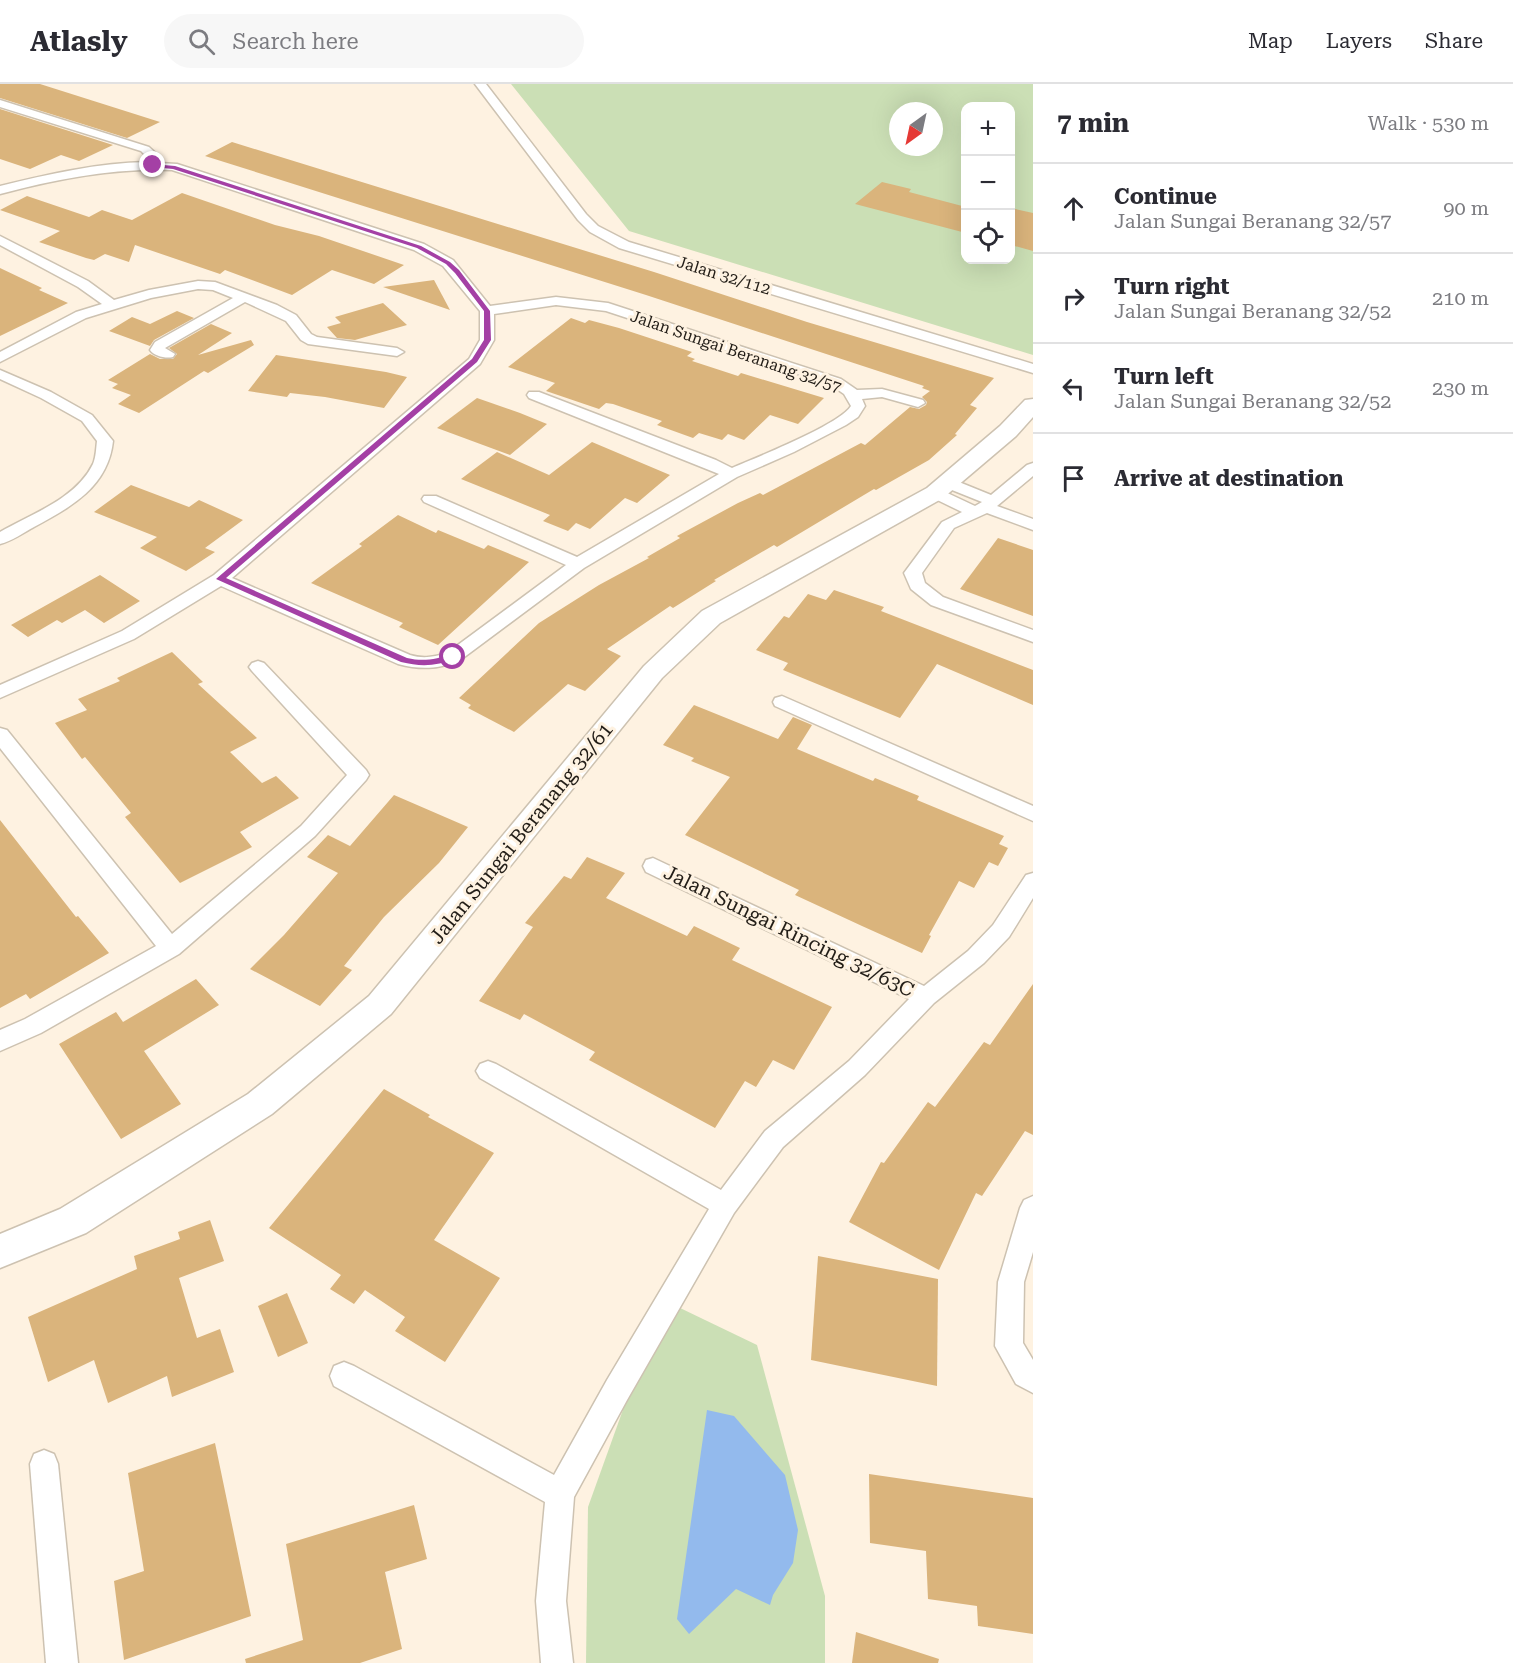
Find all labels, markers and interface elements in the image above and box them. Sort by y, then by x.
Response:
search box [164,14,584,68]
text: Atlasly [30,25,128,58]
icon: search [185,25,218,58]
text: Search here [233,29,359,54]
text: Map [1248,29,1293,53]
text: Layers [1326,29,1392,53]
text: Share [1425,29,1483,53]
north arrow [889,102,943,156]
map controls [961,102,1015,264]
button: + [961,102,1015,156]
text: 7 min [1057,108,1129,138]
text: Walk · 530 m [1368,111,1489,135]
route end [139,151,165,177]
button: − [961,156,1015,210]
text: Continue [1114,184,1217,209]
icon: ahead [1057,192,1090,225]
text: 90 m [1443,196,1489,220]
text: Jalan Sungai Beranang 32/57 [1114,209,1391,233]
button: locate [961,210,1015,264]
street label: Jalan 32/112 [675,252,773,299]
text: Turn right [1114,274,1229,299]
icon: right [1057,282,1090,315]
text: 210 m [1432,286,1489,310]
text: Jalan Sungai Beranang 32/52 [1114,299,1391,323]
street label: Jalan Sungai Beranang 32/57 [628,306,844,397]
text: Turn left [1114,364,1214,389]
icon: left [1057,372,1090,405]
text: 230 m [1432,376,1489,400]
text: Jalan Sungai Beranang 32/52 [1114,389,1391,413]
icon: arrive [1057,462,1090,495]
text: Arrive at destination [1114,466,1343,491]
route start [439,643,465,669]
street label: Jalan Sungai Beranang 32/61 [424,718,618,948]
street label: Jalan Sungai Rincing 32/63C [660,860,918,1002]

